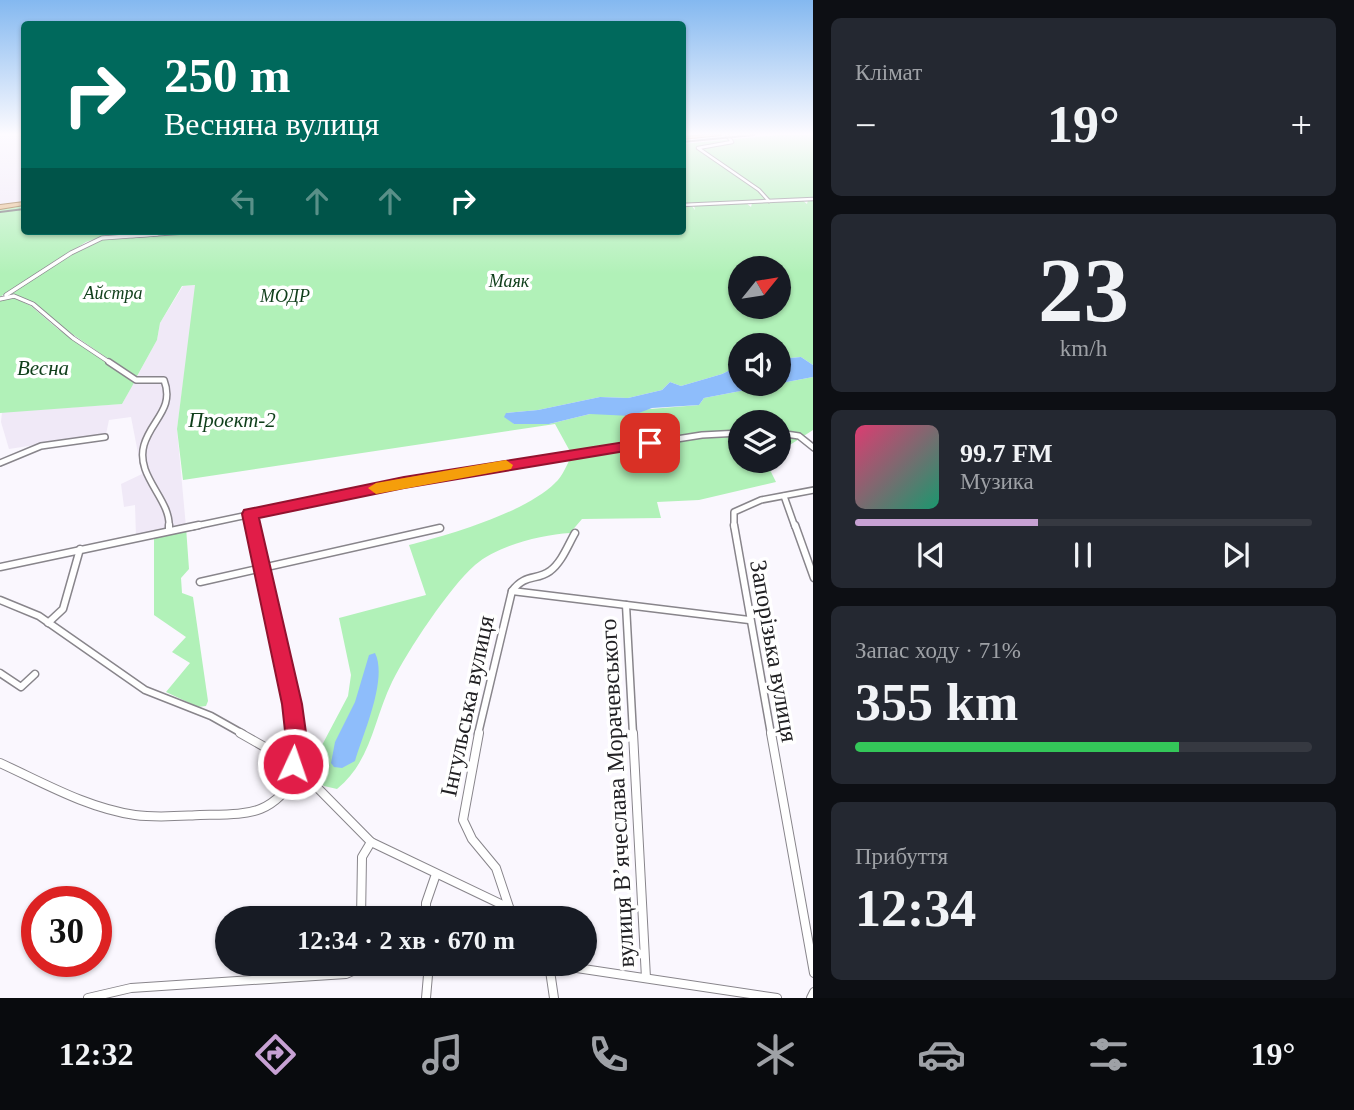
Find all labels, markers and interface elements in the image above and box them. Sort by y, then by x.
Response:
text: 250 m [164,48,291,103]
icon: right [49,49,140,140]
text: Клімат [855,60,922,85]
text: 19° [1047,96,1120,153]
text: − [855,104,876,146]
text: + [1291,104,1312,146]
text: Весняна вулиця [164,106,379,142]
icon: left [225,182,263,220]
icon: ahead [298,182,336,220]
icon: ahead [371,182,409,220]
icon: right [444,182,482,220]
text: 23 [1038,240,1129,341]
north arrow [728,256,791,318]
map controls [728,256,791,473]
park label: Маяк [488,271,530,291]
park label: Айстра [83,283,142,303]
park label: МОДР [259,286,310,306]
button: sound [728,333,791,396]
text: km/h [1060,336,1107,361]
park label: Весна [17,356,69,380]
park label: Проект-2 [187,408,276,432]
button: layers [728,410,791,473]
pin [620,413,680,473]
icon: arrive [631,424,669,462]
text: 99.7 FM [960,439,1052,468]
text: Музика [960,469,1034,494]
icon: previous [912,536,950,574]
icon: pause [1064,536,1102,574]
icon: next [1217,536,1255,574]
street label: Запорізька вулиця [745,558,803,744]
street label: Інгульська вулиця [435,613,499,799]
street label: вулиця В’ячеслава Морачевського [595,618,639,968]
text: Запас ходу · 71% [855,638,1021,663]
text: 355 km [855,674,1018,731]
position arrow [256,727,330,801]
text: Прибуття [855,844,948,869]
text: 12:34 [855,880,976,937]
speed limit sign: 30 [21,886,112,977]
text: 12:34 · 2 хв · 670 m [297,926,515,955]
icon: directions [251,1030,300,1079]
icon: music [418,1030,467,1079]
icon: phone [584,1030,633,1079]
icon: climate [751,1030,800,1079]
icon: car [917,1030,966,1079]
icon: filters [1084,1030,1133,1079]
text: 12:32 [59,1036,133,1072]
text: 19° [1250,1036,1295,1072]

